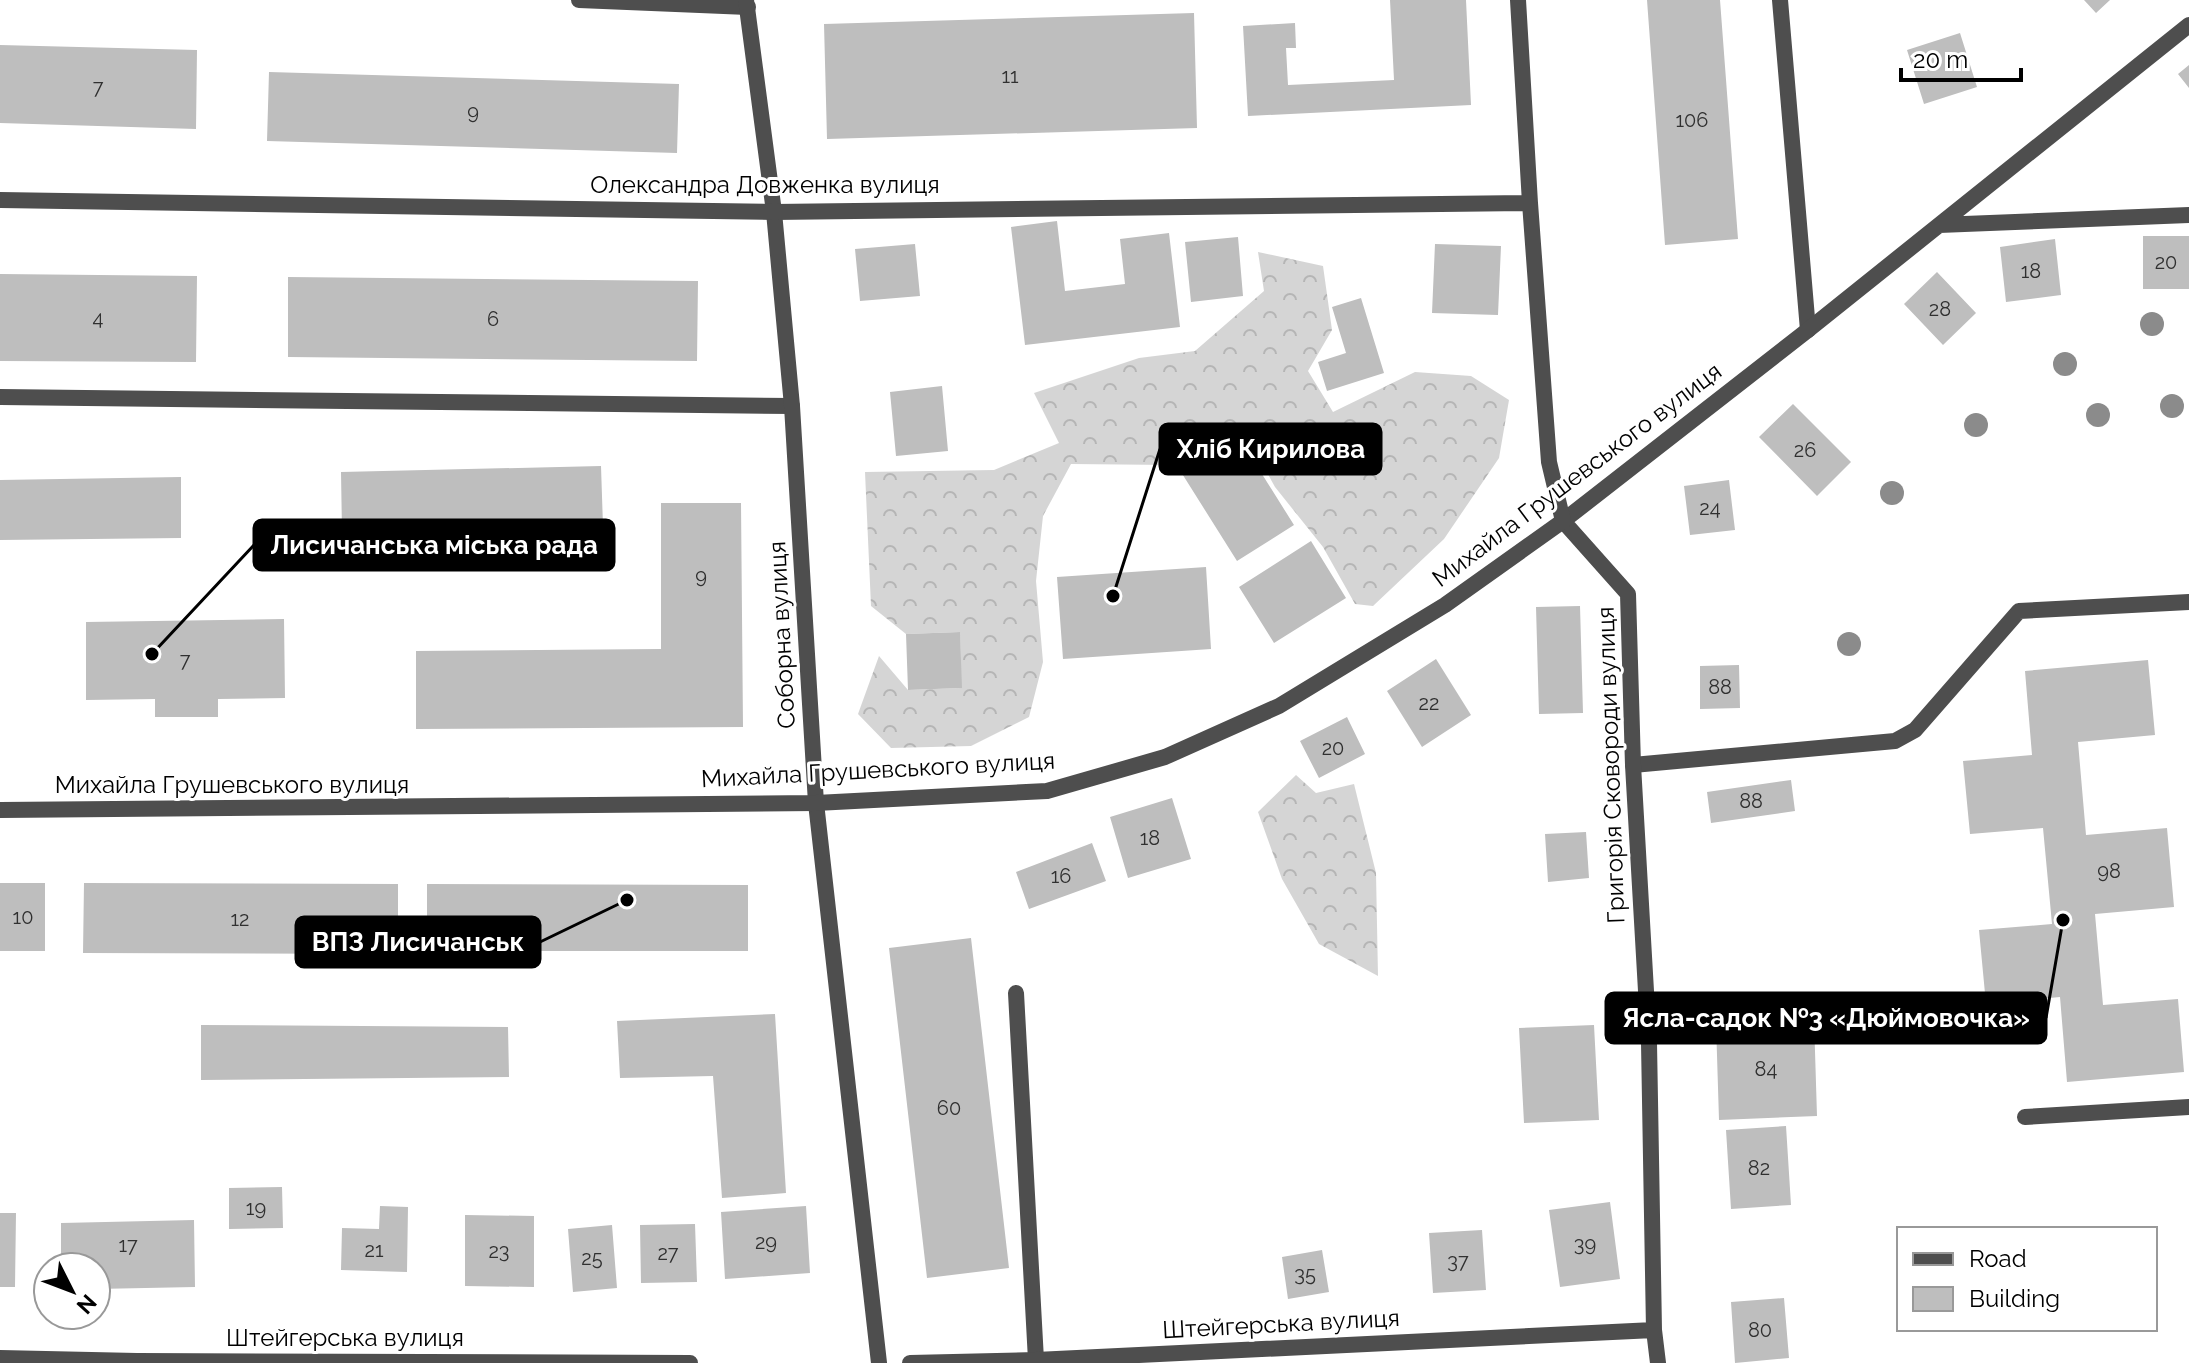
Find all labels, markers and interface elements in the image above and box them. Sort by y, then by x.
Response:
scale bar [1901,32,2021,82]
text: 20 m [1913,45,1968,74]
house number: 11 [1001,64,1019,88]
house number: 7 [93,75,104,99]
house number: 9 [467,100,479,124]
house number: 106 [1676,108,1708,132]
street label: Олександра Довженка вулиця [590,170,940,199]
house number: 20 [2155,250,2177,274]
house number: 18 [2021,259,2041,283]
house number: 28 [1929,297,1951,321]
house number: 4 [93,306,104,330]
house number: 6 [487,307,499,331]
street label: Михайла Грушевського вулиця [1426,356,1727,593]
callout: Хліб Кирилова [1160,424,1381,474]
text: Хліб Кирилова [1176,434,1365,464]
house number: 26 [1794,438,1816,462]
house number: 24 [1699,496,1721,520]
callout: Лисичанська міська рада [254,520,614,570]
text: Лисичанська міська рада [270,530,598,560]
street label: Соборна вулиця [762,541,801,730]
house number: 9 [695,564,707,588]
street label: Григорія Сковороди вулиця [1590,606,1631,924]
house number: 7 [180,648,191,672]
house number: 88 [1708,675,1732,699]
house number: 22 [1419,691,1439,715]
house number: 20 [1322,736,1344,760]
street label: Михайла Грушевського вулиця [700,746,1056,793]
street label: Михайла Грушевського вулиця [55,770,409,799]
house number: 88 [1739,789,1763,813]
house number: 18 [1140,826,1160,850]
house number: 98 [2097,859,2121,883]
house number: 16 [1051,864,1071,888]
house number: 10 [13,905,33,929]
house number: 12 [231,907,249,931]
callout: ВПЗ Лисичанськ [296,917,540,967]
text: ВПЗ Лисичанськ [312,927,524,957]
callout: Ясла-садок №3 «Дюймовочка» [1606,993,2046,1043]
text: Ясла-садок №3 «Дюймовочка» [1622,1003,2030,1033]
house number: 84 [1755,1057,1777,1081]
house number: 60 [937,1096,961,1120]
house number: 82 [1748,1156,1770,1180]
house number: 19 [246,1196,266,1220]
legend [1897,1227,2157,1331]
house number: 29 [755,1230,777,1254]
house number: 39 [1574,1232,1596,1256]
house number: 17 [118,1233,138,1257]
house number: 21 [365,1238,384,1262]
house number: 23 [488,1239,510,1263]
house number: 27 [657,1241,679,1265]
text: Road [1969,1244,2027,1273]
house number: 25 [581,1246,603,1270]
house number: 37 [1447,1249,1469,1273]
north arrow [32,1251,112,1331]
house number: 35 [1294,1262,1316,1286]
text: Building [1969,1284,2060,1313]
text: N [72,1289,102,1319]
street label: Штейгерська вулиця [1161,1303,1400,1344]
house number: 80 [1748,1318,1772,1342]
street label: Штейгерська вулиця [226,1323,464,1352]

